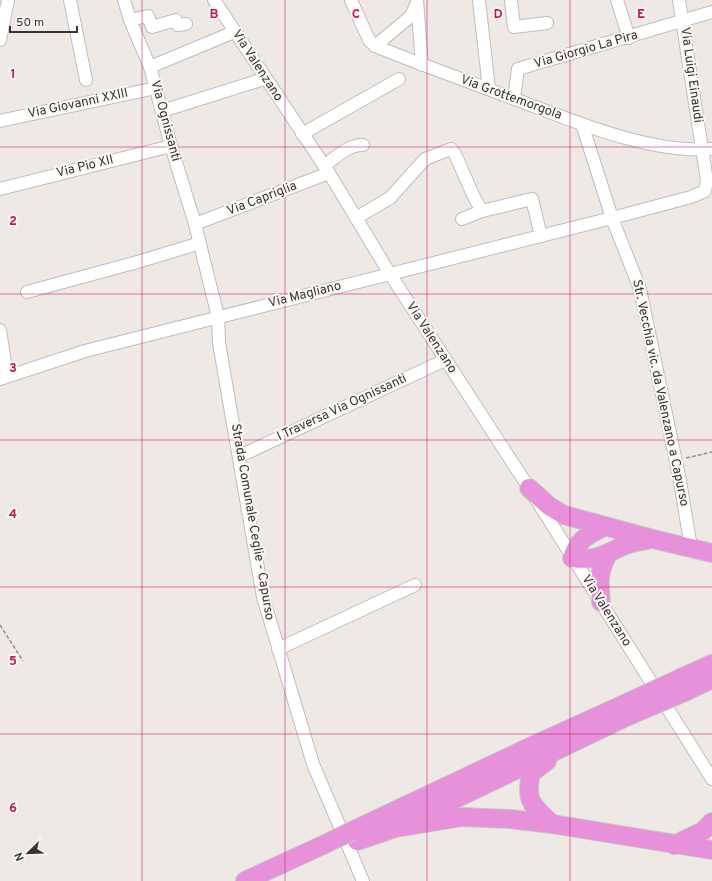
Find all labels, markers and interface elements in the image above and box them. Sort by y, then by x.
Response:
text: B [210,7,219,23]
text: C [352,7,360,23]
text: D [493,7,503,23]
text: E [637,7,645,23]
scale bar [10,8,77,34]
text: 50 m [16,15,44,31]
street label: Via Luigi Einaudi [676,26,706,124]
street label: Via Valenzano [228,27,286,105]
street label: Via Giorgio La Pira [532,28,640,72]
text: 1 [10,67,16,83]
street label: Via Grottemorgola [458,72,564,124]
street label: Via Ognissanti [147,79,183,163]
street label: Via Giovanni XXIII [26,86,130,122]
street label: Via Pio XII [55,152,115,182]
street label: Via Capriglia [225,178,299,220]
text: 2 [9,214,17,230]
street label: Via Magliano [267,278,343,312]
street label: Str. Vecchia vic. da Valenzano a Capurso [628,278,692,508]
street label: Via Valenzano [402,299,460,377]
text: 3 [9,361,17,377]
street label: I Traversa Via Ognissanti [275,371,409,445]
street label: Strada Comunale Ceglie - Capurso [227,423,277,621]
text: 4 [9,507,17,523]
street label: Via Valenzano [578,572,634,650]
text: 5 [9,654,17,670]
text: 6 [9,801,17,817]
north arrow [8,833,48,873]
text: N [12,850,28,863]

